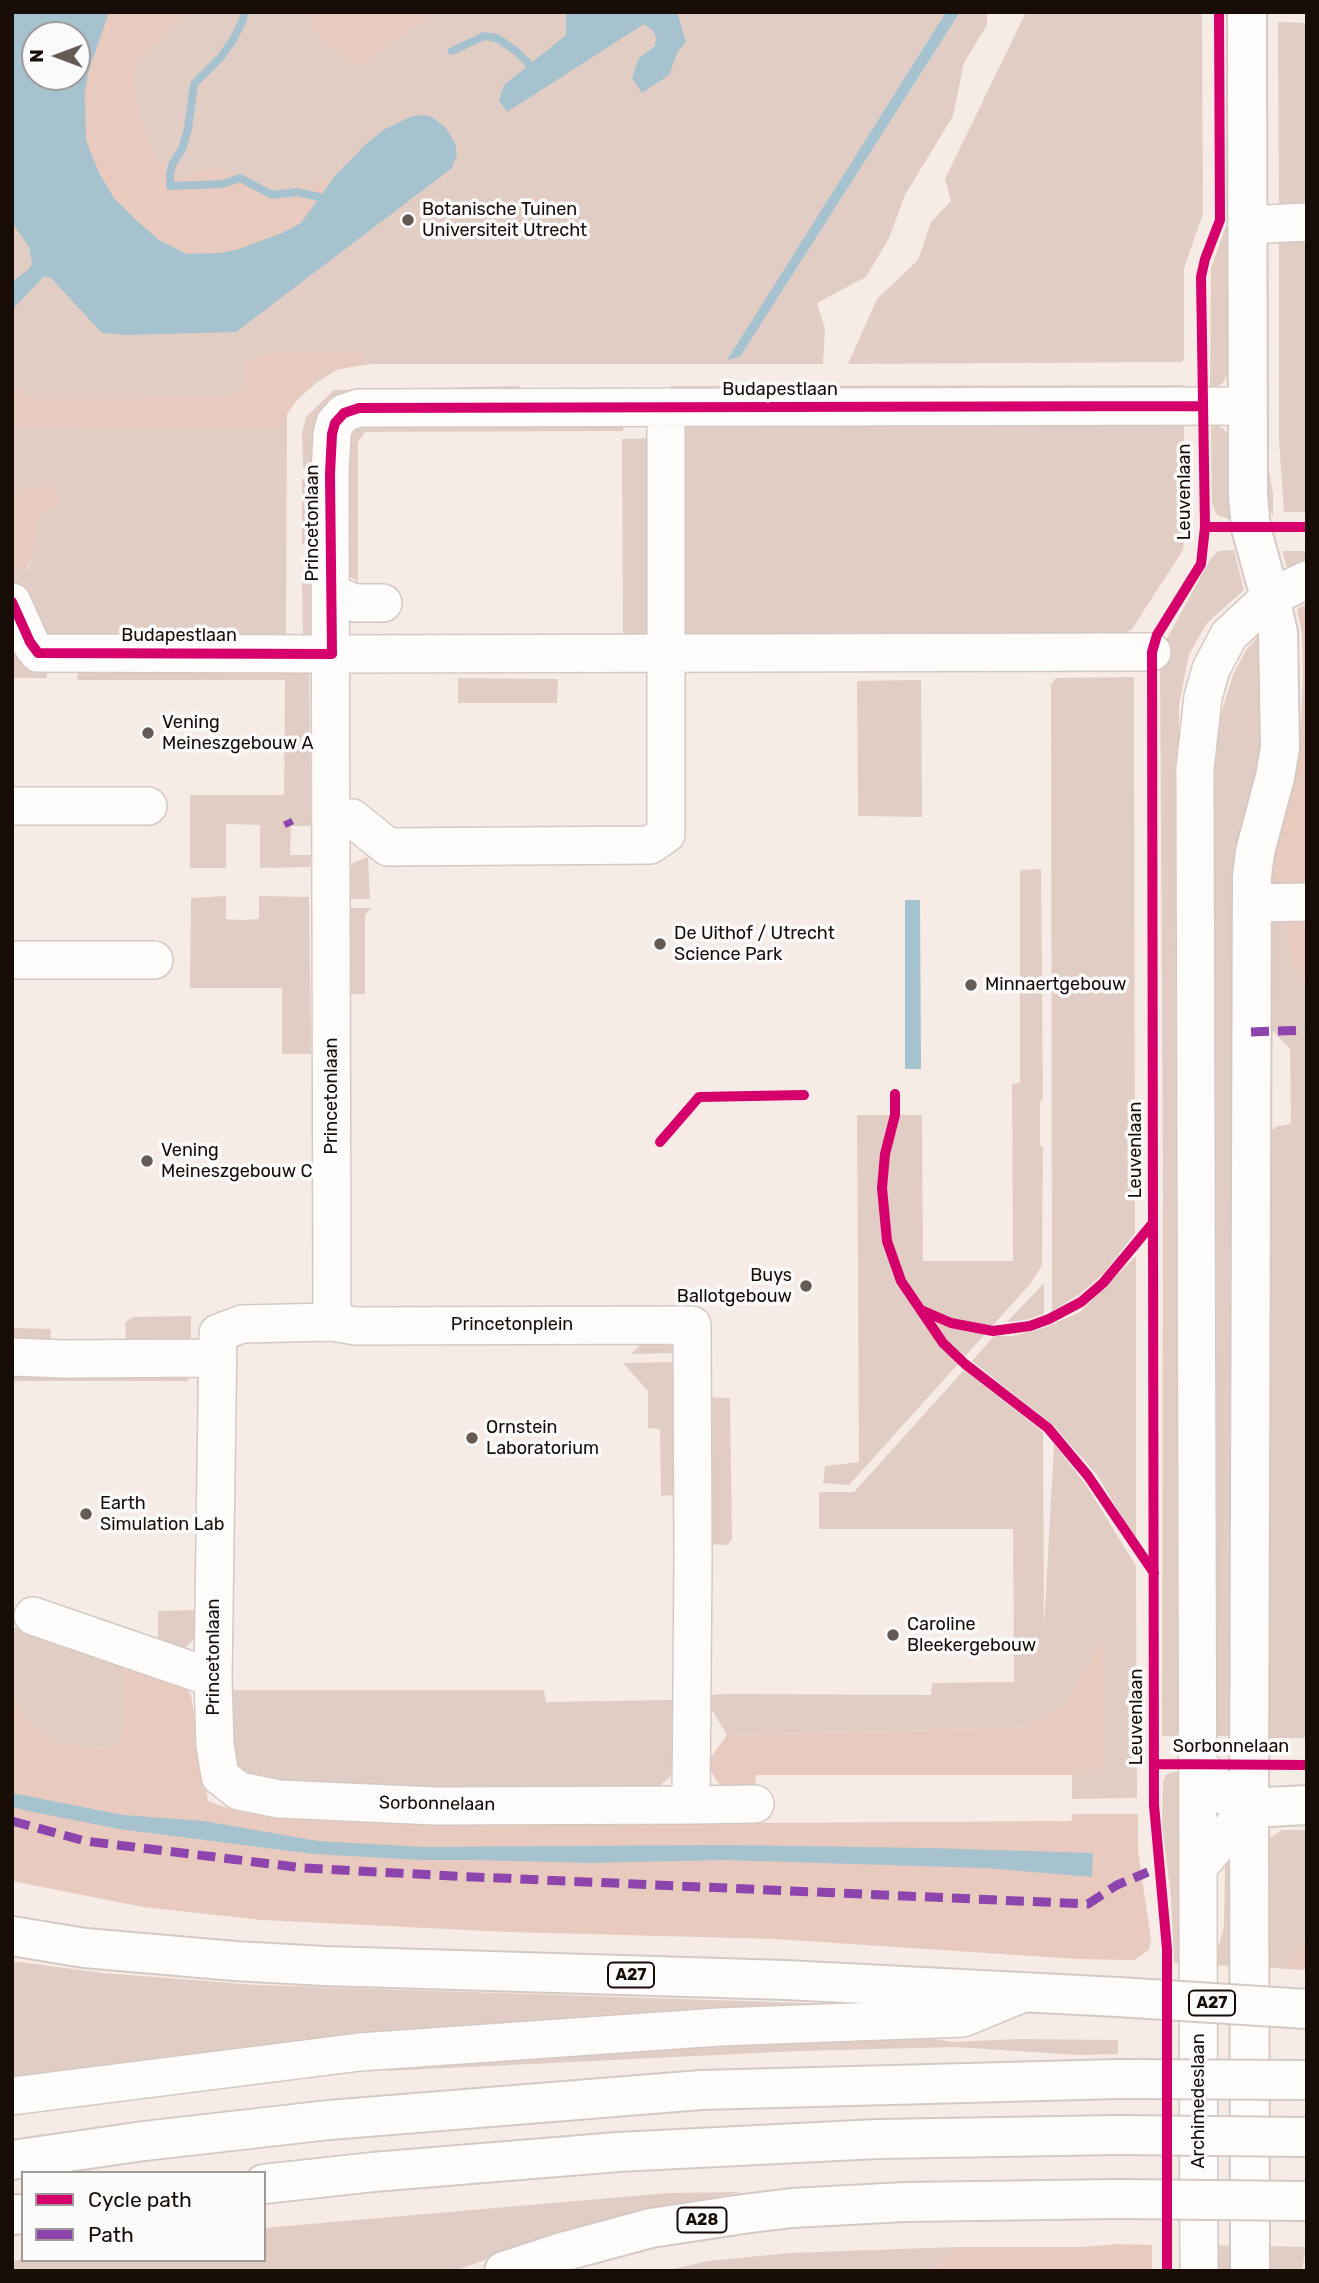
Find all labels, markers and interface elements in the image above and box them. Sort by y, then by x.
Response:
north arrow [21,21,91,91]
text: N [25,49,48,63]
place label: Botanische Tuinen Universiteit Utrecht [422,199,587,242]
marker: Botanische Tuinen Universiteit Utrecht [400,212,416,228]
street label: Budapestlaan [722,379,838,401]
street label: Leuvenlaan [1174,444,1196,540]
street label: Princetonlaan [302,464,324,582]
street label: Budapestlaan [121,625,237,647]
place label: Vening Meineszgebouw A [162,712,314,754]
marker: Vening Meineszgebouw A [140,725,156,741]
place label: De Uithof / Utrecht Science Park [674,923,835,965]
marker: De Uithof / Utrecht Science Park [652,936,668,952]
place label: Minnaertgebouw [985,974,1126,996]
marker: Minnaertgebouw [963,977,979,993]
street label: Princetonlaan [321,1037,343,1155]
street label: Leuvenlaan [1125,1102,1147,1198]
place label: Vening Meineszgebouw C [161,1140,312,1182]
marker: Vening Meineszgebouw C [139,1153,155,1169]
place label: Buys Ballotgebouw [677,1265,792,1308]
marker: Buys Ballotgebouw [798,1278,814,1294]
street label: Princetonplein [451,1314,573,1336]
place label: Ornstein Laboratorium [486,1417,599,1460]
marker: Ornstein Laboratorium [464,1430,480,1446]
place label: Earth Simulation Lab [100,1493,224,1536]
marker: Earth Simulation Lab [78,1506,94,1522]
street label: Princetonlaan [203,1598,225,1716]
place label: Caroline Bleekergebouw [907,1614,1036,1656]
marker: Caroline Bleekergebouw [885,1627,901,1643]
street label: Leuvenlaan [1126,1669,1148,1765]
street label: Sorbonnelaan [1173,1736,1289,1758]
street label: Sorbonnelaan [379,1792,495,1816]
road number: A27 [608,1963,654,1988]
road number: A27 [1189,1991,1235,2016]
street label: Archimedeslaan [1188,2033,1210,2169]
legend [21,2171,266,2262]
text: Cycle path [88,2187,192,2212]
road number: A28 [678,2208,726,2232]
text: Path [88,2222,134,2247]

